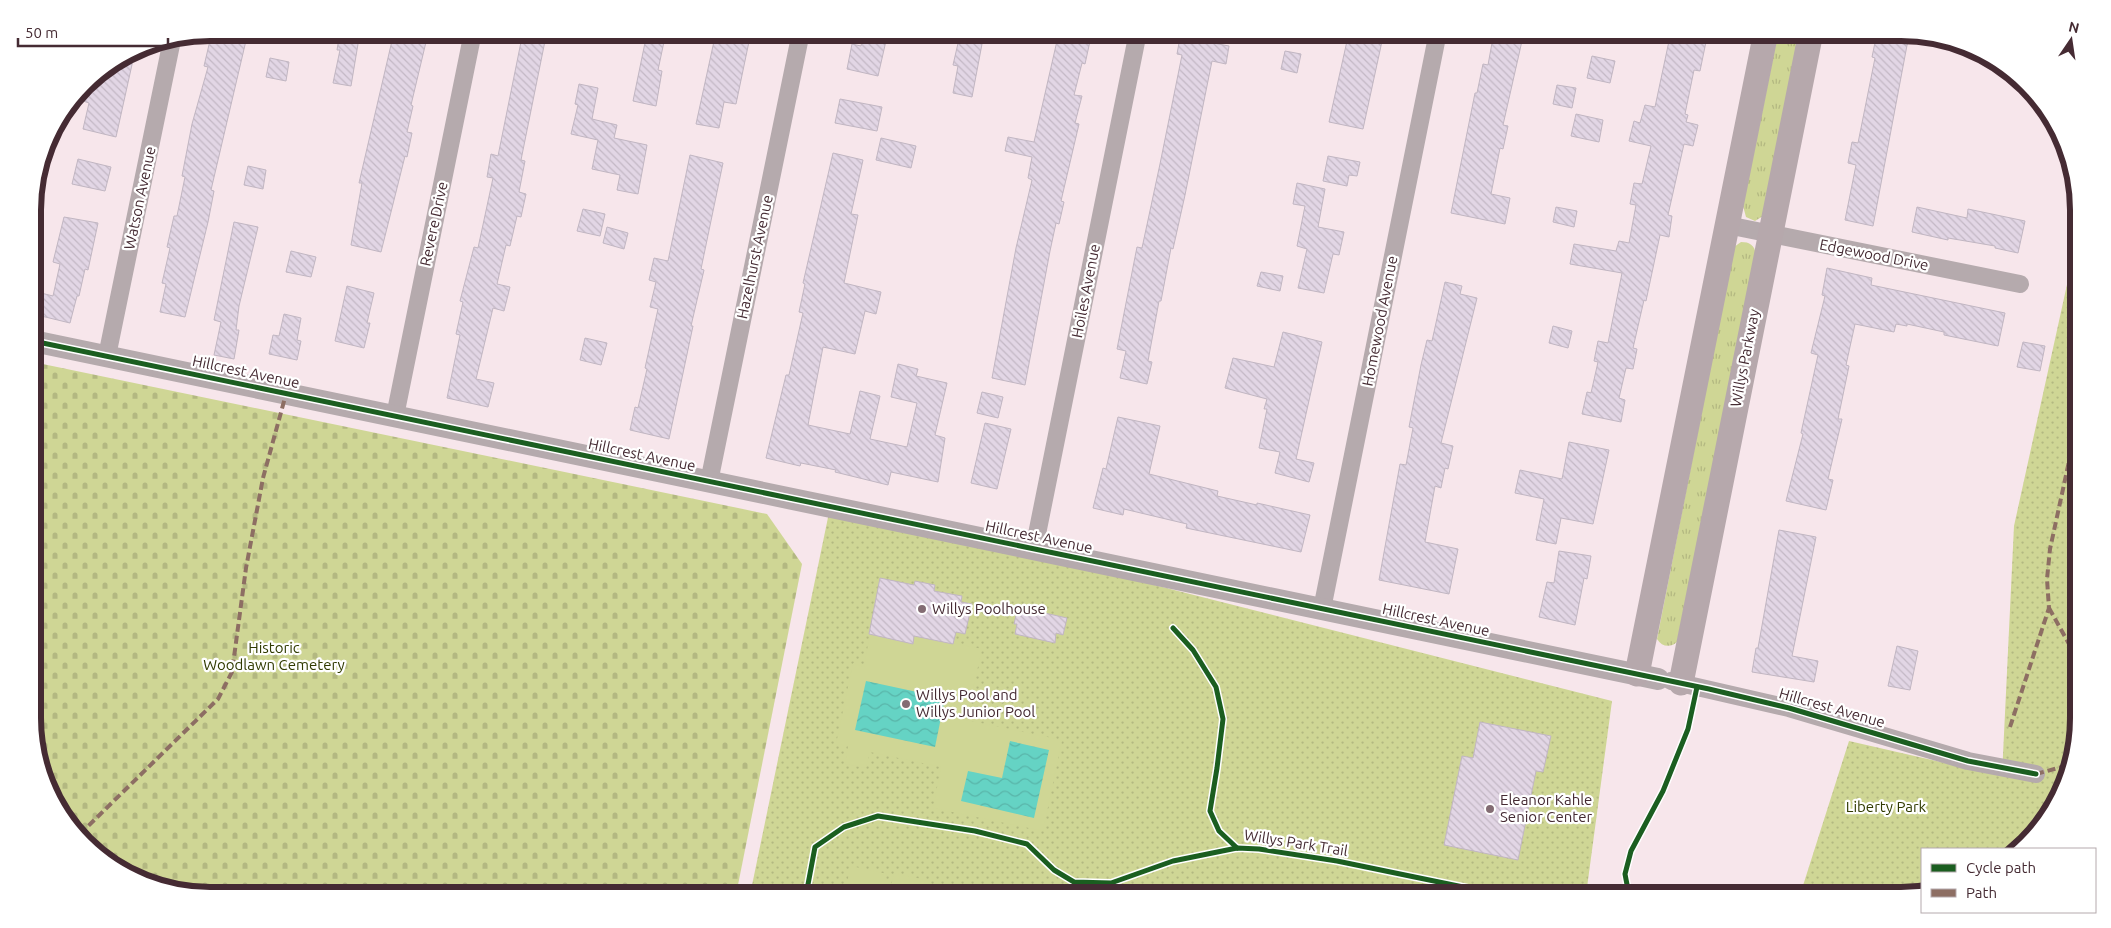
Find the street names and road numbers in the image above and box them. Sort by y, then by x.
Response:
street label: Watson Avenue [120,145,159,251]
street label: Revere Drive [416,180,451,268]
street label: Hazelhurst Avenue [733,193,776,320]
street label: Edgewood Drive [1818,236,1930,273]
street label: Hoiles Avenue [1068,242,1103,339]
street label: Homewood Avenue [1359,254,1400,388]
street label: Willys Parkway [1727,308,1762,408]
street label: Hillcrest Avenue [191,352,301,391]
street label: Hillcrest Avenue [587,435,697,474]
street label: Hillcrest Avenue [984,517,1094,556]
street label: Hillcrest Avenue [1381,600,1491,639]
street label: Hillcrest Avenue [1777,684,1887,731]
street label: Willys Park Trail [1243,826,1349,859]

